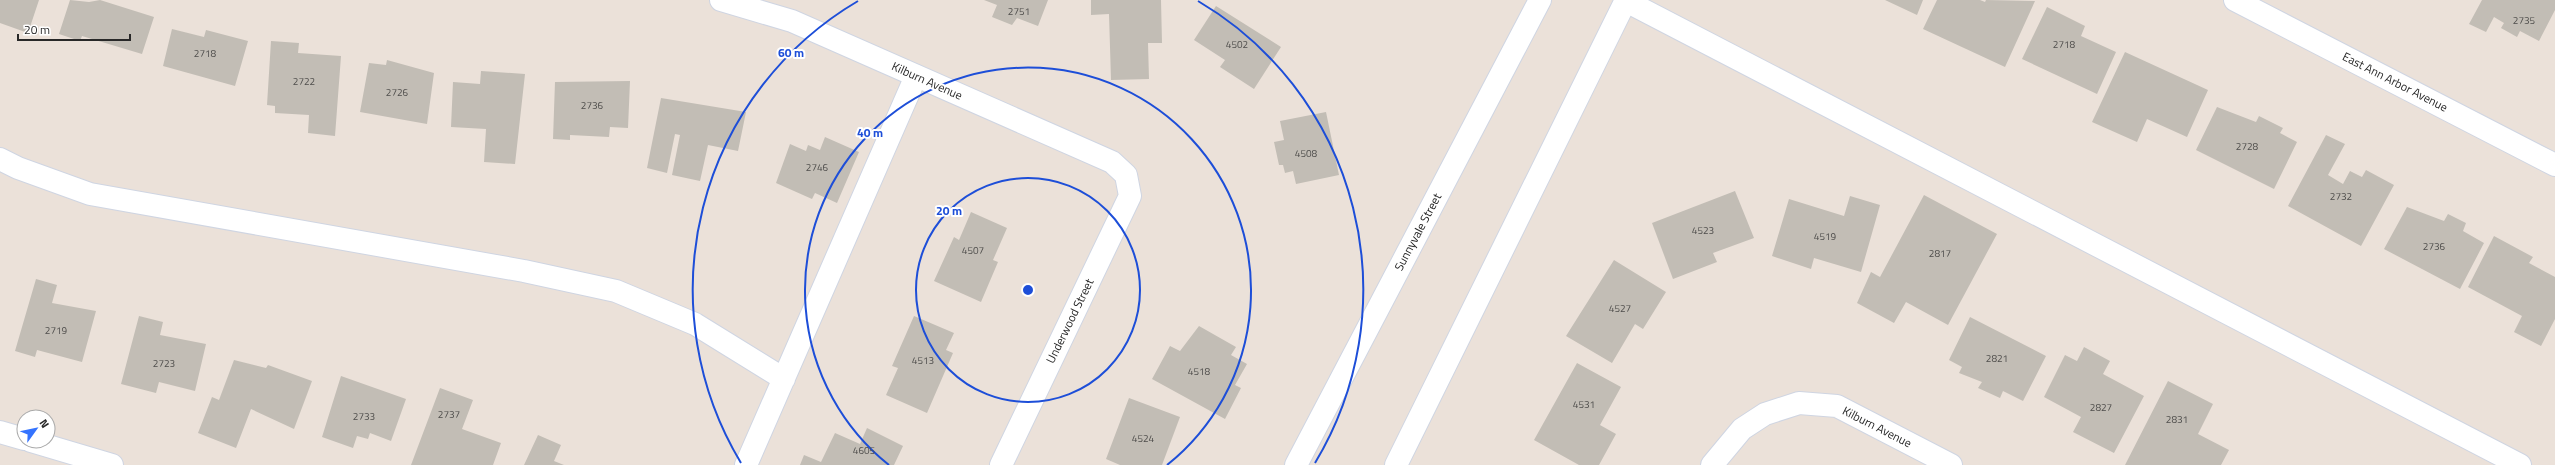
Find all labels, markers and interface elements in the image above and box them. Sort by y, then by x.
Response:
house number: 2751 [1008,4,1030,19]
house number: 2735 [2513,13,2536,28]
scale bar [18,16,130,42]
text: 20 m [24,20,50,39]
house number: 4502 [1226,37,1248,52]
house number: 2718 [2053,37,2076,52]
text: 60 m [778,43,804,62]
house number: 2718 [194,46,217,61]
street label: East Ann Arbor Avenue [2339,47,2451,116]
street label: Kilburn Avenue [889,56,966,105]
house number: 2722 [293,74,315,89]
house number: 2726 [386,85,409,100]
house number: 2736 [581,98,604,113]
text: 40 m [857,123,883,142]
house number: 2728 [2236,139,2259,154]
house number: 4508 [1295,146,1318,161]
house number: 2746 [806,160,829,175]
street label: Sunnyvale Street [1389,189,1446,274]
house number: 2732 [2330,189,2352,204]
text: 20 m [936,201,962,220]
house number: 4523 [1692,223,1714,238]
house number: 4519 [1814,229,1837,244]
house number: 2736 [2423,239,2446,254]
house number: 4507 [962,243,984,258]
house number: 2817 [1929,246,1951,261]
street label: Underwood Street [1041,274,1099,366]
centre of rings [1021,283,1035,297]
house number: 4527 [1609,301,1631,316]
house number: 2719 [45,323,68,338]
house number: 2821 [1986,351,2008,366]
house number: 4513 [912,353,934,368]
house number: 2723 [153,356,175,371]
house number: 4518 [1188,364,1211,379]
house number: 4531 [1573,397,1595,412]
house number: 2827 [2090,400,2112,415]
street label: Kilburn Avenue [1839,401,1915,452]
house number: 2737 [438,407,460,422]
north arrow [16,409,56,449]
house number: 2733 [353,409,375,424]
house number: 2831 [2166,412,2188,427]
text: N [36,416,53,431]
house number: 4524 [1132,431,1155,446]
house number: 4605 [853,443,876,458]

